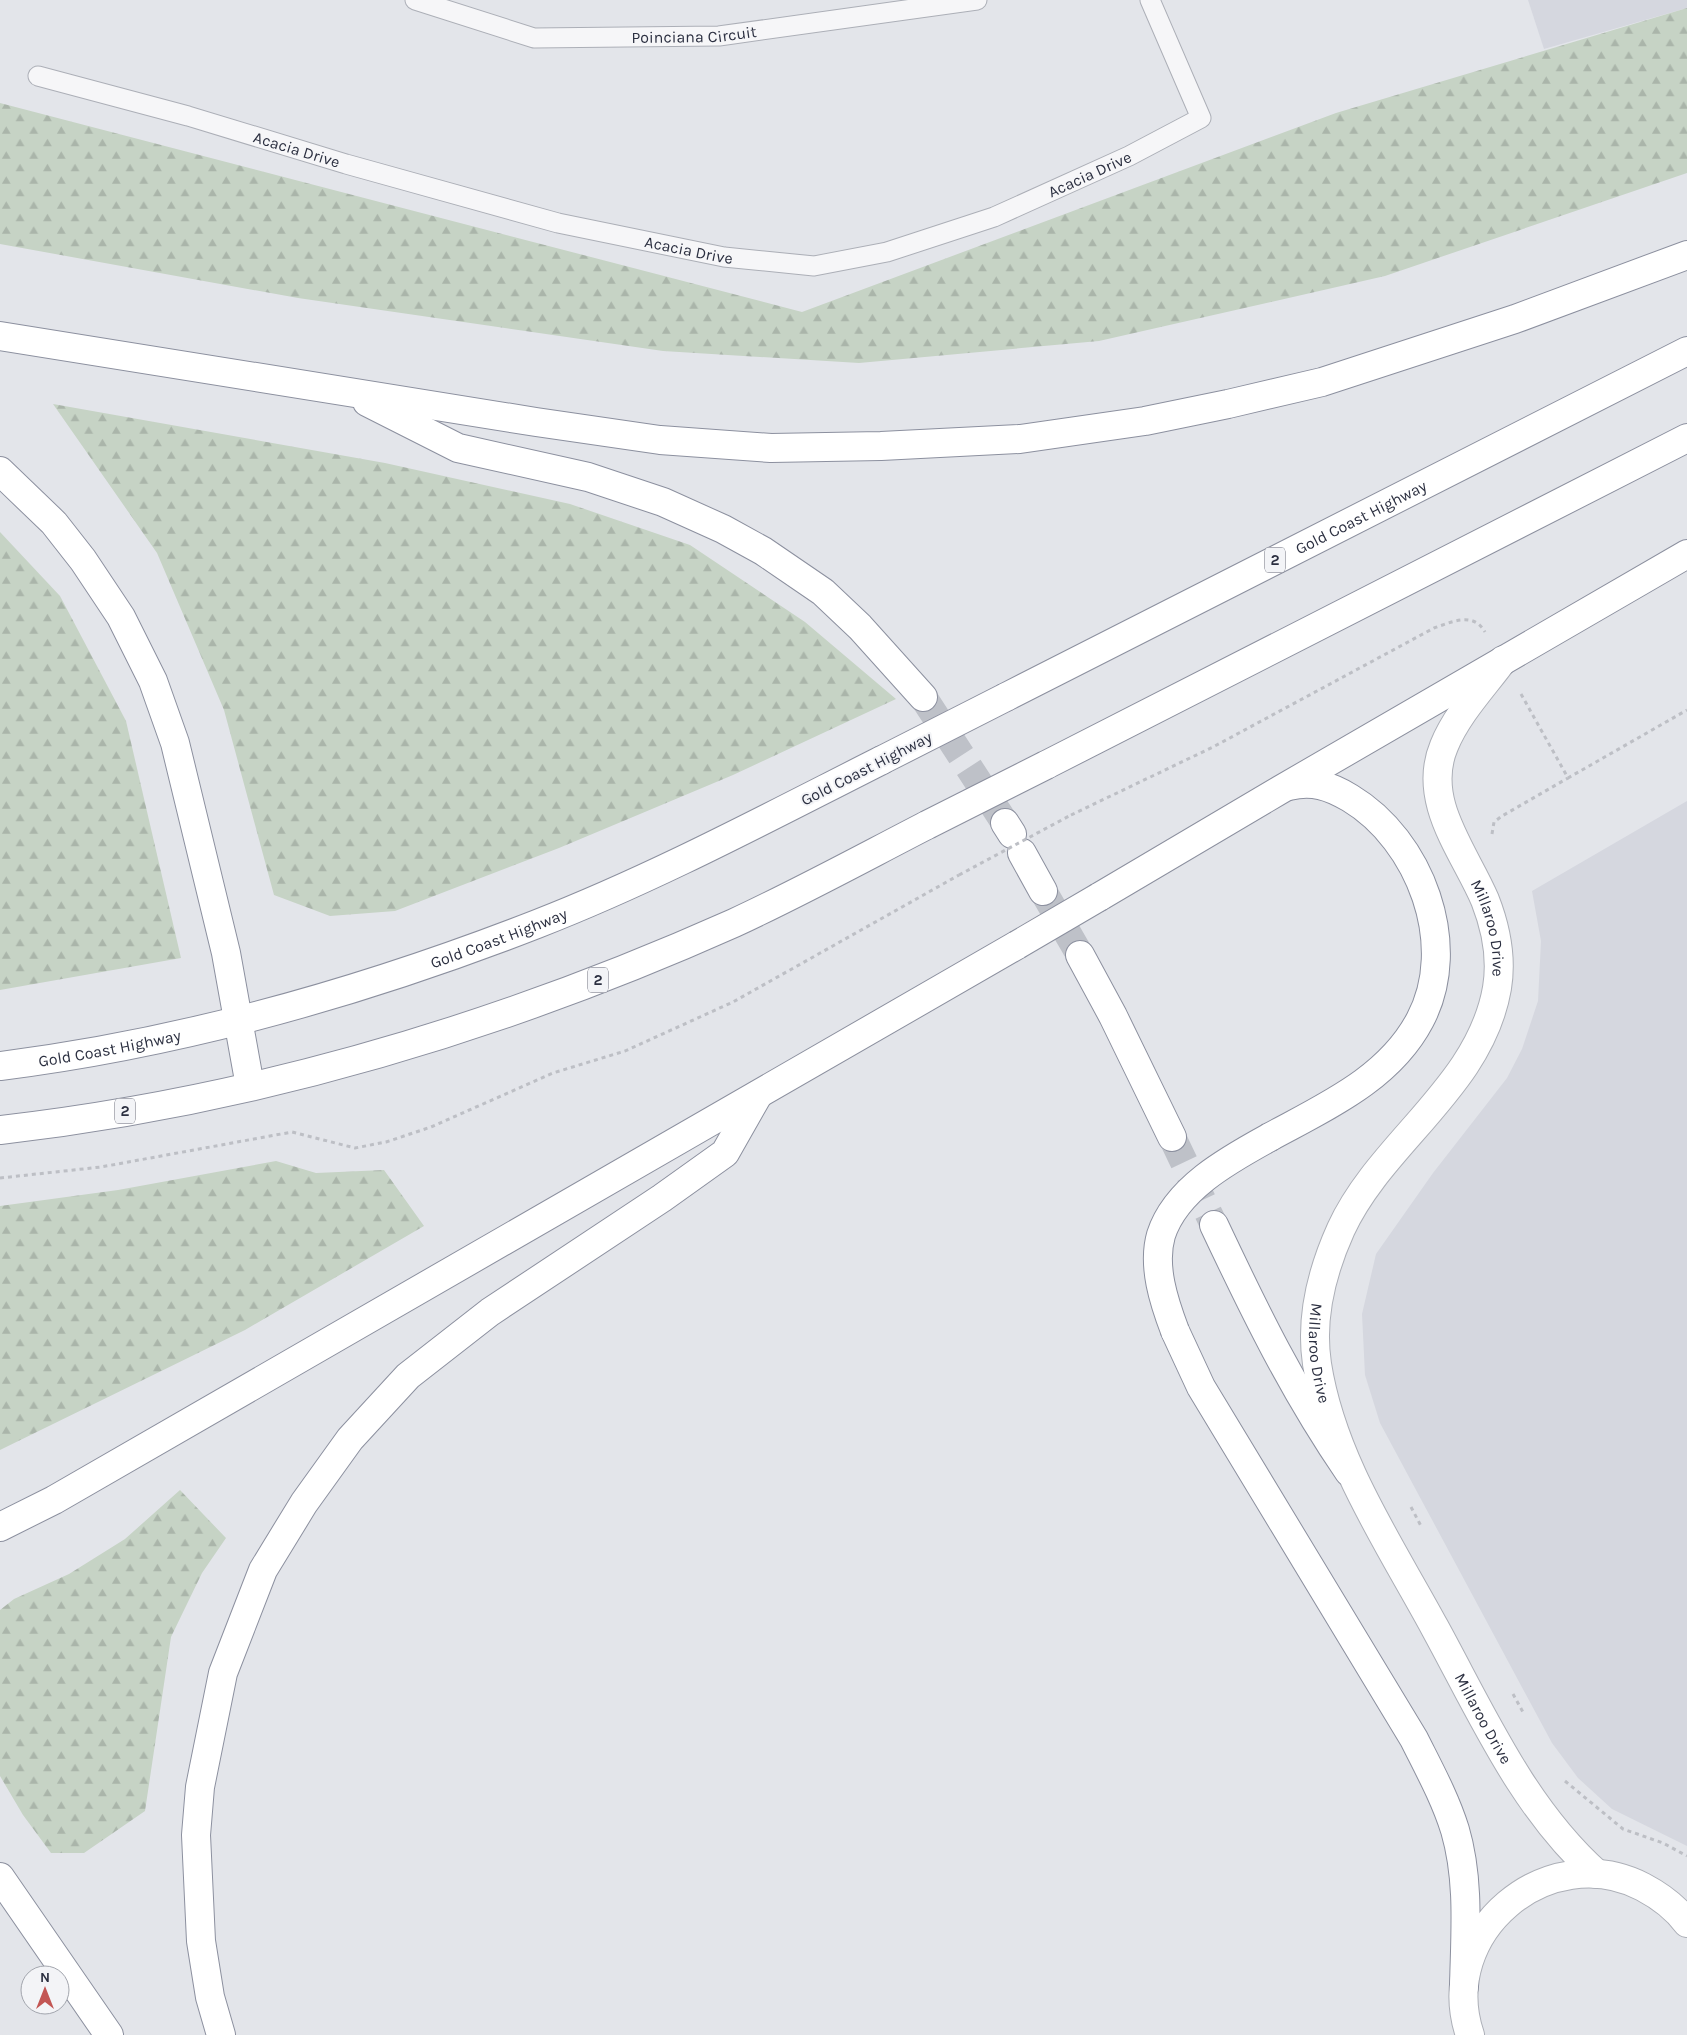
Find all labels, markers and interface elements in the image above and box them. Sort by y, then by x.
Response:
street label: Poinciana Circuit [631,22,758,47]
street label: Acacia Drive [251,127,342,172]
street label: Acacia Drive [1045,147,1134,201]
street label: Acacia Drive [643,232,734,268]
street label: Gold Coast Highway [1292,476,1430,558]
road number: 2 [1265,548,1285,572]
street label: Gold Coast Highway [798,727,935,810]
street label: Millaroo Drive [1467,876,1508,977]
street label: Gold Coast Highway [428,904,570,972]
road number: 2 [588,968,608,992]
street label: Gold Coast Highway [37,1025,183,1071]
road number: 2 [115,1098,135,1124]
street label: Millaroo Drive [1305,1302,1334,1405]
street label: Millaroo Drive [1451,1670,1516,1767]
north arrow [20,1965,70,2015]
text: N [40,1969,50,1986]

